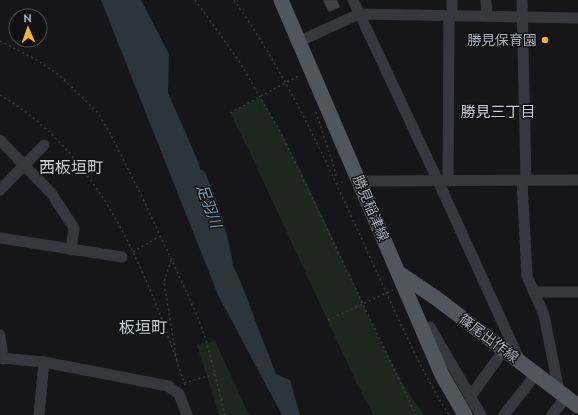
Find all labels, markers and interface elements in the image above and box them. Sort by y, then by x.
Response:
north arrow [8,8,48,48]
text: N [23,12,32,25]
place label: 勝見保育園 [467,32,537,48]
marker: 勝見保育園 [540,35,550,45]
district label: 勝見三丁目 [460,103,536,121]
district label: 西板垣町 [39,158,103,177]
street label: 勝見稲津線 [350,173,392,243]
water label: 足羽川 [193,182,226,232]
street label: 篠尾出作線 [456,311,522,365]
district label: 板垣町 [119,318,167,337]

